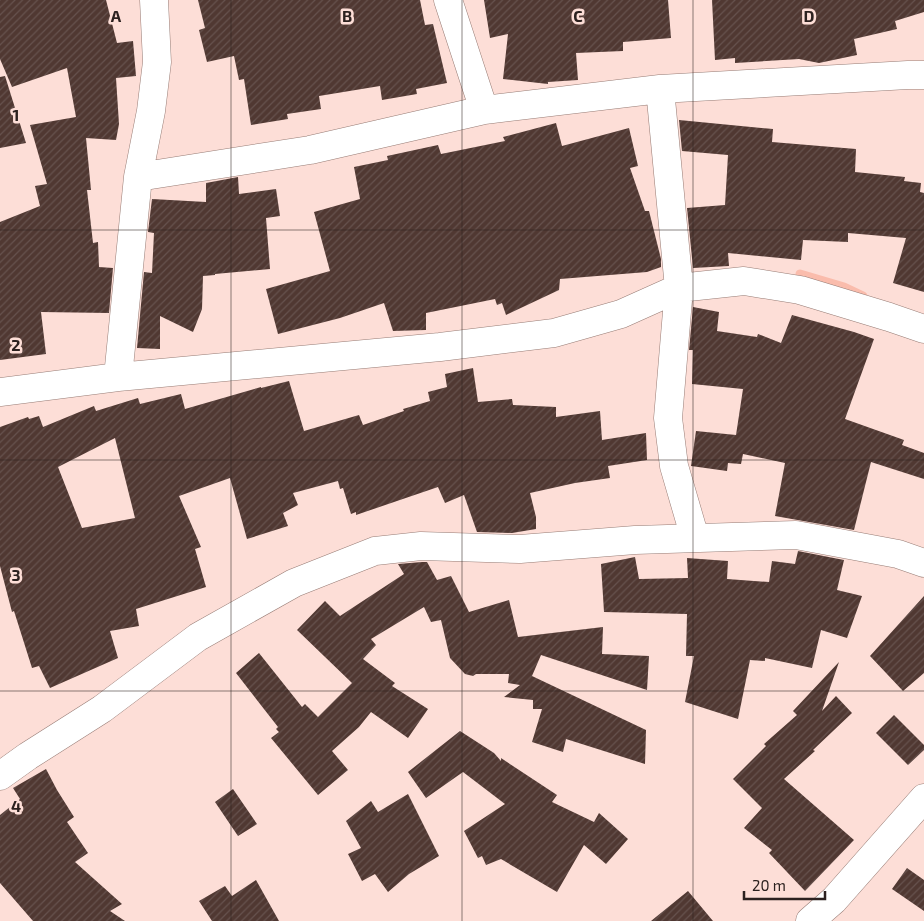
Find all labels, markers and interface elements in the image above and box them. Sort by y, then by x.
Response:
text: A [111,6,122,25]
text: B [342,6,352,25]
text: C [573,6,583,25]
text: D [804,6,815,25]
text: 1 [13,105,19,124]
text: 2 [11,335,21,354]
text: 3 [11,565,21,584]
text: 4 [11,796,21,815]
scale bar [744,868,825,900]
text: 20 m [752,876,786,894]

